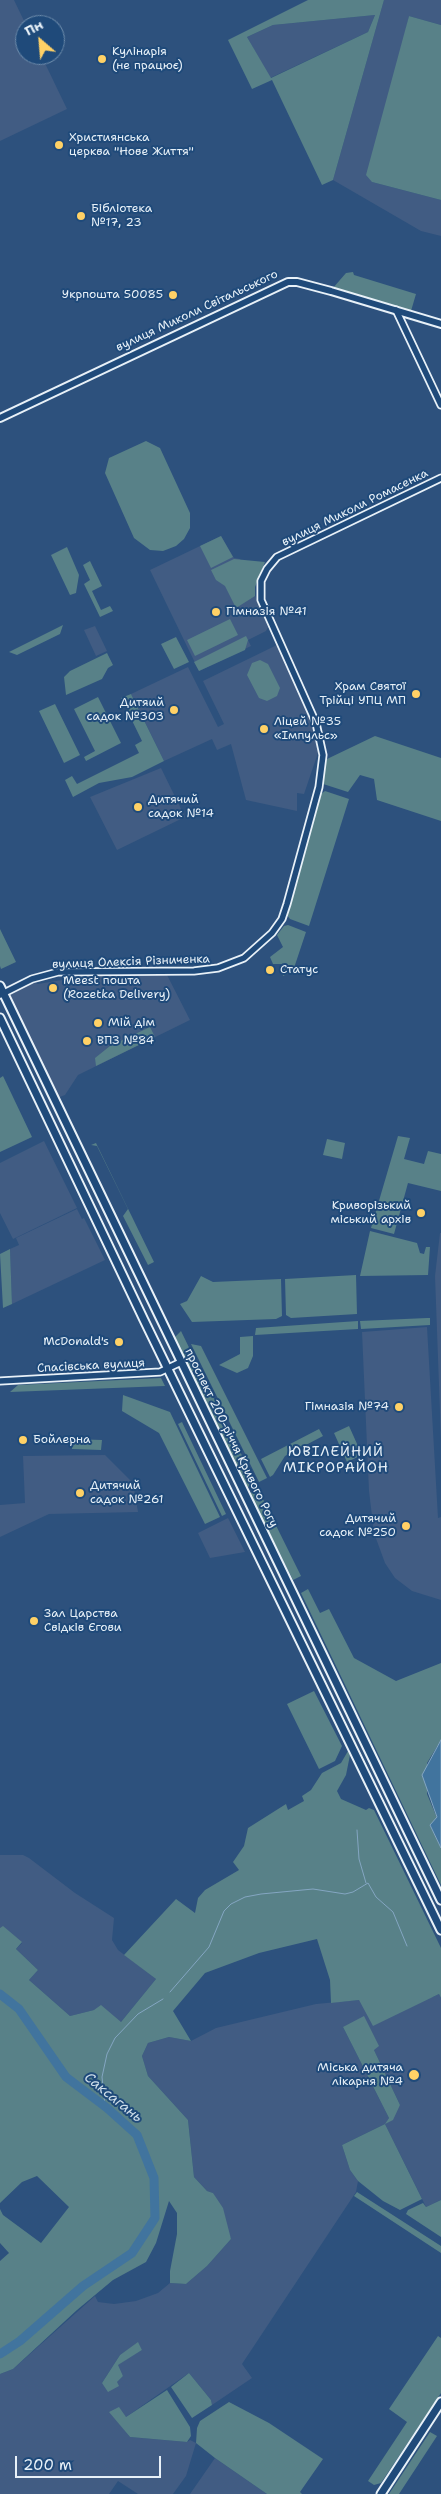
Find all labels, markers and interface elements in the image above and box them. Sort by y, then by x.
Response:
north arrow [15,15,65,65]
text: Пн [21,15,46,40]
place label: Кулінарія (не працює) [112,45,183,73]
marker: Кулінарія (не працює) [96,53,108,65]
place label: Християнська церква "Нове Життя" [69,131,194,159]
marker: Християнська церква "Нове Життя" [53,139,65,151]
place label: Бібліотека №17, 23 [91,202,152,230]
marker: Бібліотека №17, 23 [75,210,87,222]
street label: вулиця Миколи Світальського [114,267,280,355]
place label: Укрпошта 50085 [62,288,163,302]
marker: Укрпошта 50085 [167,289,179,301]
street label: вулиця Миколи Ромасенка [279,466,431,550]
place label: Гімназія №41 [226,605,307,619]
marker: Гімназія №41 [210,606,222,618]
place label: Храм Святої Трійці УПЦ МП [319,680,406,708]
marker: Храм Святої Трійці УПЦ МП [410,688,422,700]
place label: Дитяий садок №303 [87,696,164,724]
marker: Дитяий садок №303 [168,704,180,716]
place label: Ліцей №35 «Імпульс» [274,715,341,743]
marker: Ліцей №35 «Імпульс» [258,723,270,735]
place label: Дитячий садок №14 [148,793,214,821]
marker: Дитячий садок №14 [132,801,144,813]
street label: вулиця Олексія Різниченка [52,952,210,972]
place label: Статус [280,963,318,977]
marker: Статус [264,964,276,976]
place label: Meest пошта (Rozetka Delivery) [63,974,170,1002]
marker: Meest пошта (Rozetka Delivery) [47,982,59,994]
place label: Мій дім [108,1016,155,1030]
marker: Мій дім [92,1017,104,1029]
place label: ВПЗ №84 [97,1034,154,1048]
marker: ВПЗ №84 [81,1035,93,1047]
place label: Криворізький міський архів [331,1199,411,1227]
marker: Криворізький міський архів [415,1207,427,1219]
place label: McDonald's [43,1335,109,1349]
marker: McDonald's [113,1336,125,1348]
street label: проспект 200-річчя Кривого Рогу [181,1346,281,1530]
street label: Спасівська вулиця [37,1356,145,1376]
place label: Гімназія №74 [305,1400,389,1414]
marker: Гімназія №74 [393,1401,405,1413]
place label: Бойлерна [33,1433,90,1447]
marker: Бойлерна [17,1434,29,1446]
district label: ЮВІЛЕЙНИЙ МІКРОРАЙОН [282,1444,390,1476]
place label: Дитячий садок №261 [90,1479,163,1507]
marker: Дитячий садок №261 [74,1487,86,1499]
place label: Дитячий садок №250 [319,1512,396,1540]
marker: Дитячий садок №250 [400,1520,412,1532]
place label: Зал Царства Свідків Єгови [44,1607,122,1635]
marker: Зал Царства Свідків Єгови [28,1615,40,1627]
place label: Міська дитяча лікарня №4 [317,2061,403,2089]
marker: Міська дитяча лікарня №4 [407,2068,421,2082]
water label: Саксагань [81,2069,145,2127]
scale bar [18,2446,164,2478]
text: 200 m [23,2455,72,2475]

